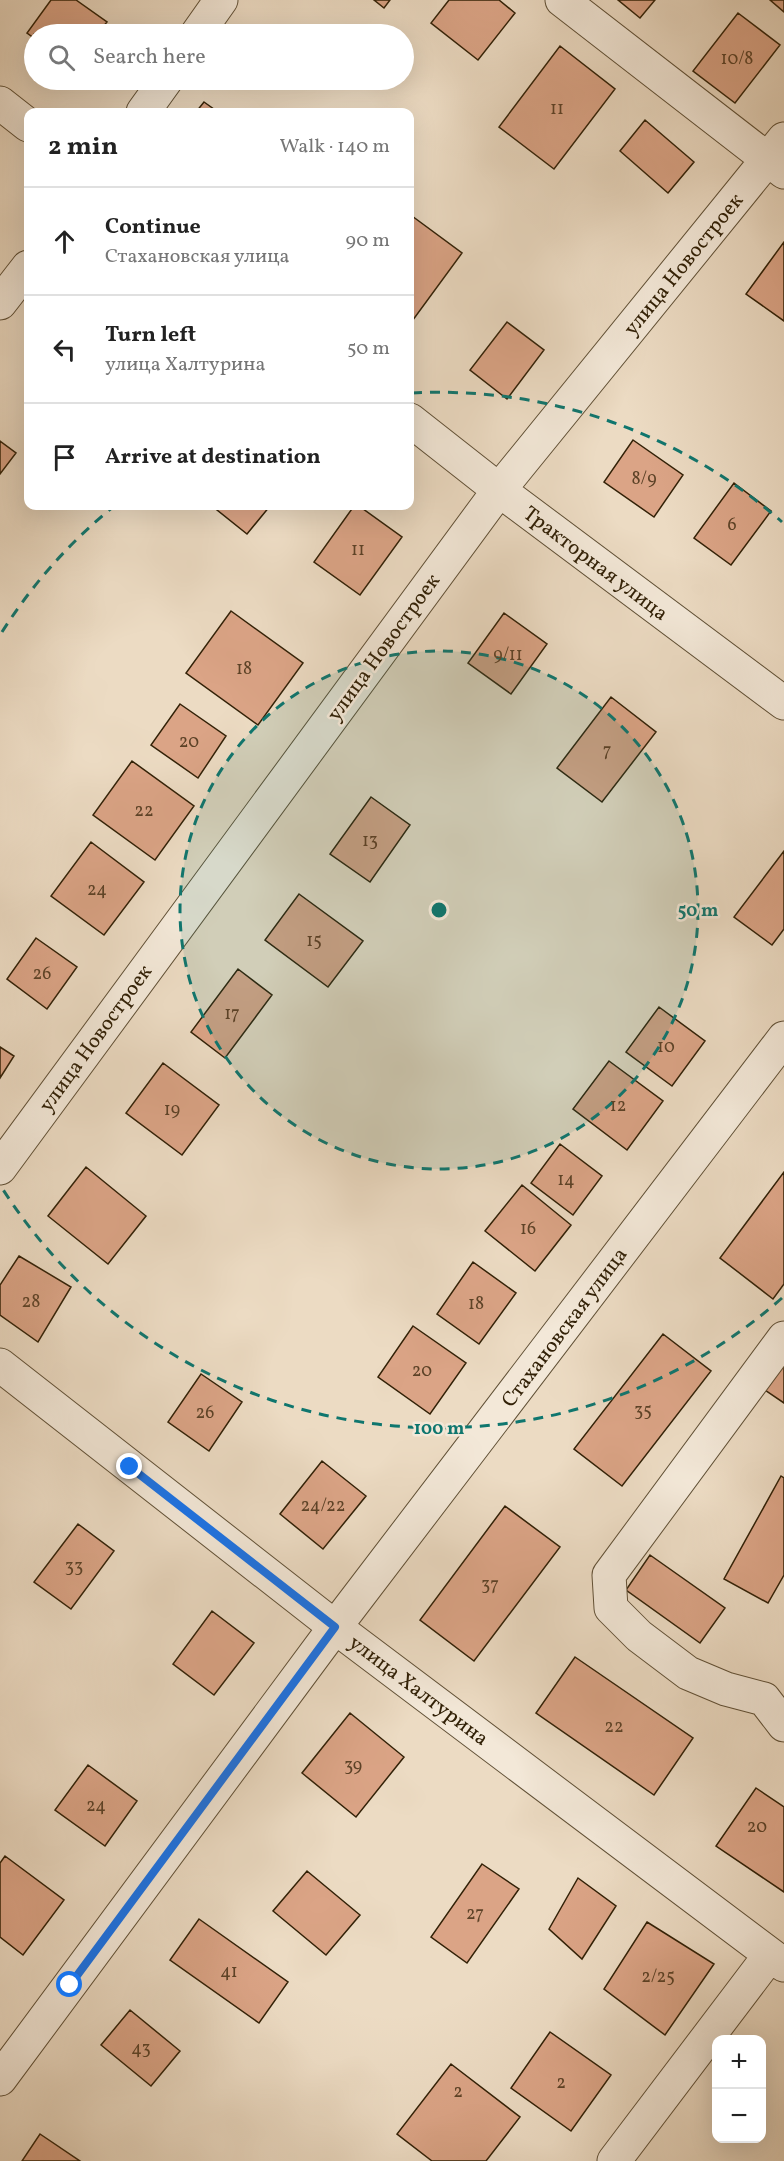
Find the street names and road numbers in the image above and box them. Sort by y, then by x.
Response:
street label: улица Новостроек [618,187,751,342]
street label: Тракторная улица [516,500,674,628]
street label: улица Новостроек [321,568,448,728]
street label: улица Новостроек [33,959,160,1119]
street label: Стахановская улица [495,1242,635,1414]
street label: улица Халтурина [342,1629,494,1753]

